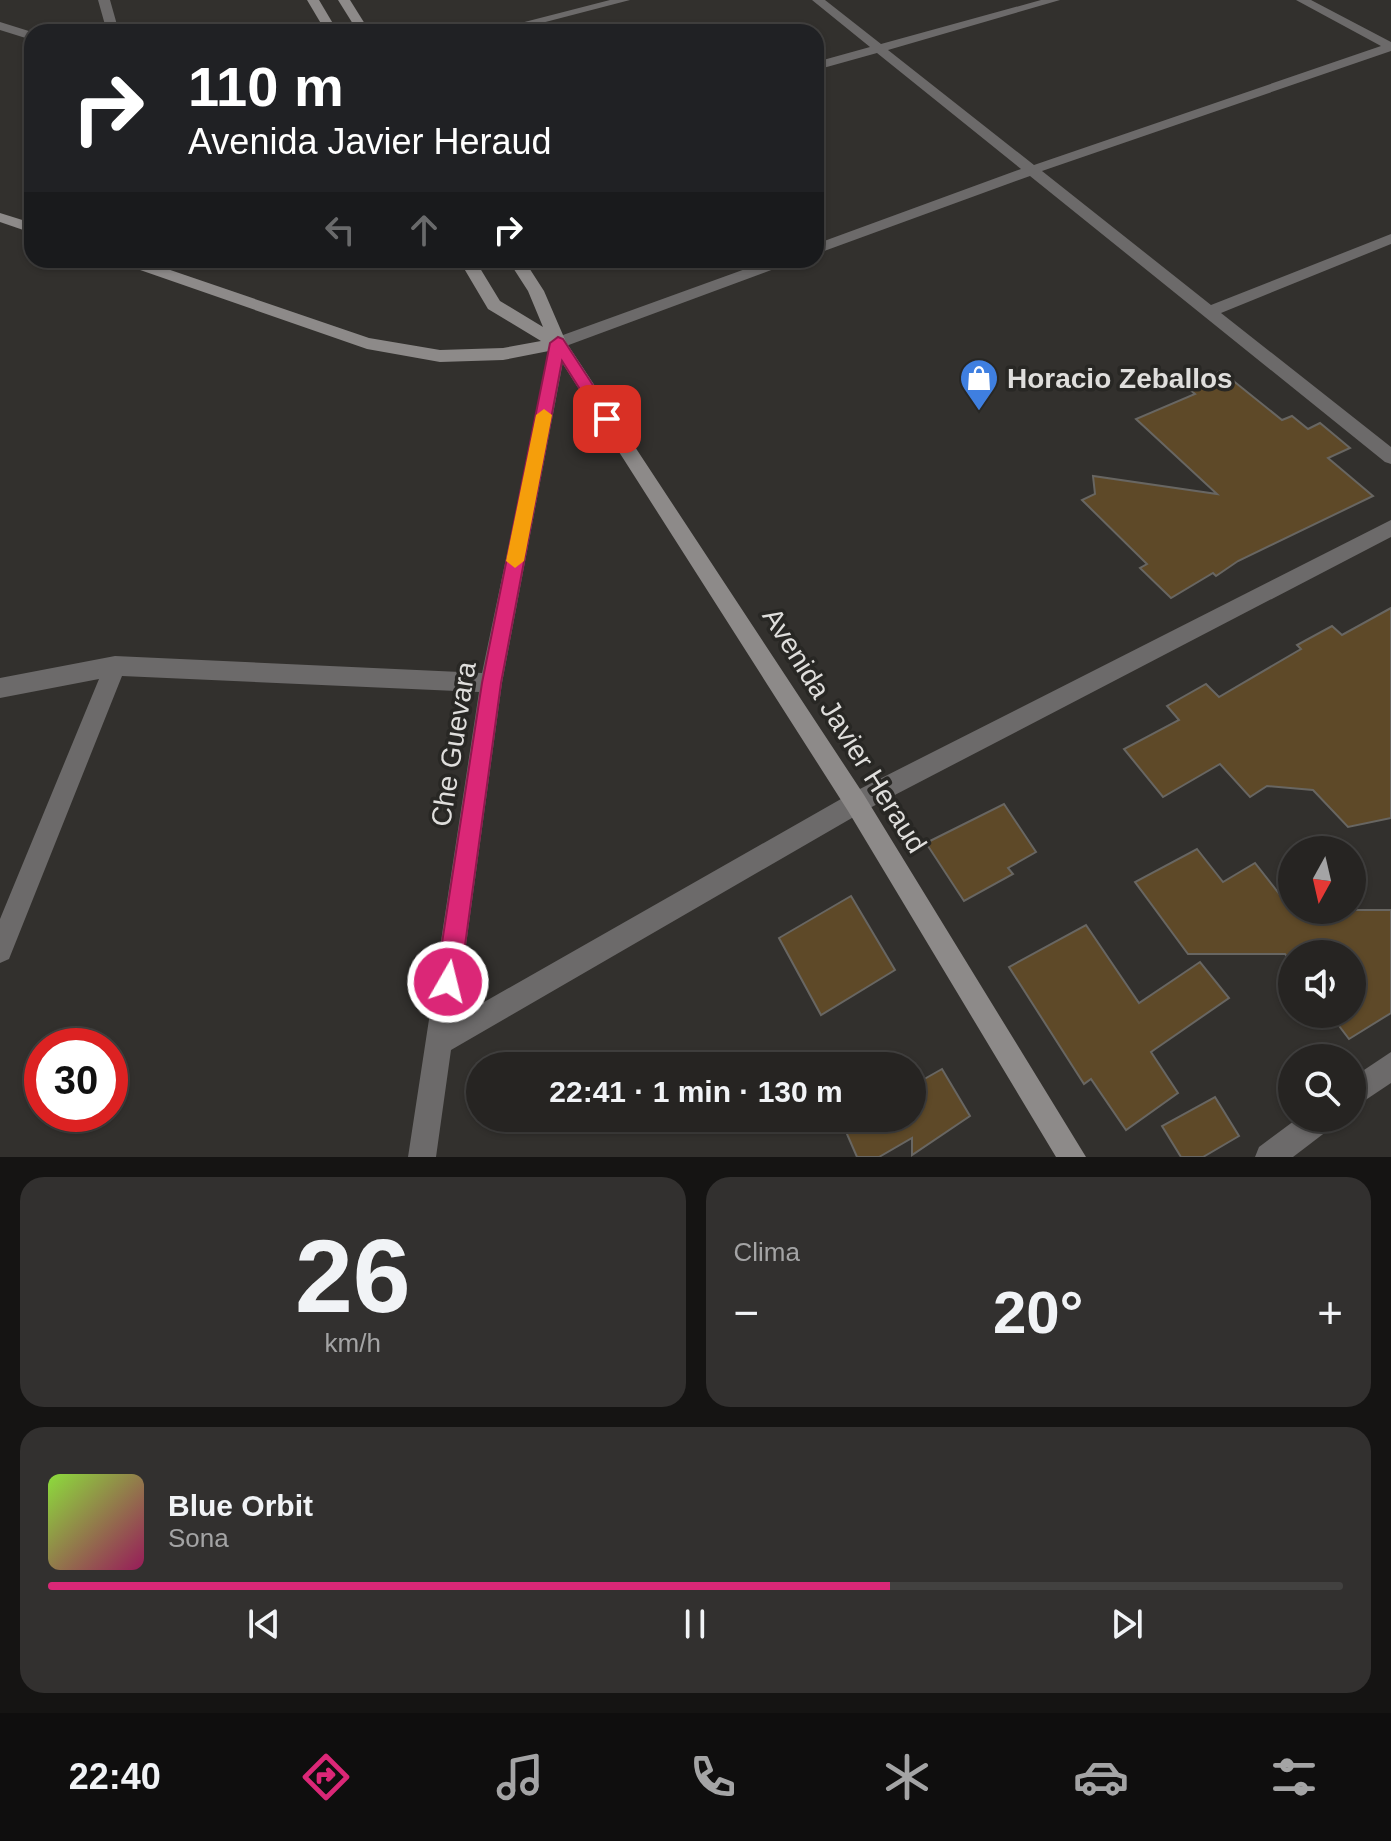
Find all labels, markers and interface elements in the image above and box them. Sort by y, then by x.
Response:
text: 110 m [188,55,344,118]
icon: right [56,56,160,160]
text: Avenida Javier Heraud [188,121,552,162]
icon: left [318,208,362,252]
icon: ahead [402,208,446,252]
icon: right [486,208,530,252]
shop icon: Horacio Zeballos [958,357,1000,412]
place label: Horacio Zeballos [1007,363,1233,394]
pin [573,385,641,453]
icon: arrive [585,397,629,441]
street label: Avenida Javier Heraud [757,602,933,858]
street label: Che Guevara [425,659,482,829]
north arrow [1278,836,1366,924]
map controls [1278,836,1366,1132]
position arrow [406,940,490,1024]
button: sound [1278,940,1366,1028]
speed limit sign: 30 [24,1028,128,1132]
button: search [1278,1044,1366,1132]
text: 22:41 · 1 min · 130 m [549,1075,843,1108]
text: 26 [295,1218,411,1334]
text: Clima [734,1237,800,1267]
text: 20° [993,1279,1084,1346]
text: − [734,1288,759,1337]
text: + [1317,1288,1343,1337]
text: km/h [325,1328,381,1358]
text: Blue Orbit [168,1489,313,1522]
text: Sona [168,1523,229,1553]
icon: previous [242,1602,286,1646]
icon: pause [673,1602,717,1646]
icon: next [1105,1602,1149,1646]
icon: directions [298,1749,354,1805]
icon: music [492,1749,548,1805]
icon: phone [685,1749,741,1805]
icon: climate [879,1749,935,1805]
icon: car [1073,1749,1129,1805]
icon: filters [1266,1749,1322,1805]
text: 22:40 [69,1756,161,1797]

